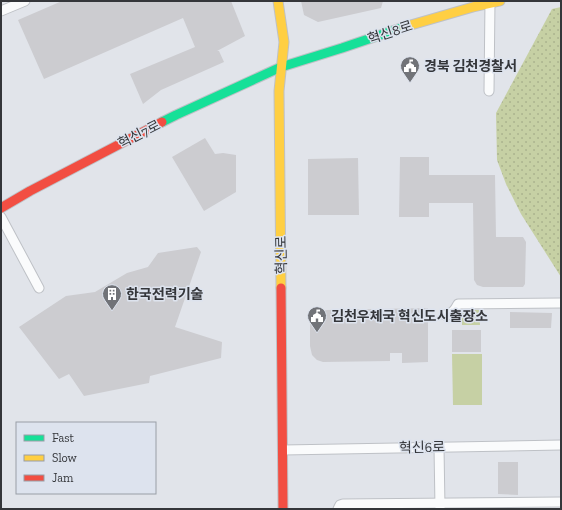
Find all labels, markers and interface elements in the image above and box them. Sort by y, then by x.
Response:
street label: 혁신8로 [366,17,415,48]
public building icon: 경북 김천경찰서 [399,55,421,83]
place label: 경북 김천경찰서 [424,58,517,75]
street label: 혁신7로 [115,117,163,152]
street label: 혁신로 [273,235,290,274]
building icon: 한국전력기술 [101,283,123,311]
place label: 한국전력기술 [126,286,203,303]
public building icon: 김천우체국 혁신도시출장소 [306,305,328,333]
place label: 김천우체국 혁신도시출장소 [331,308,488,325]
legend [16,422,156,494]
text: Fast [52,431,75,445]
street label: 혁신6로 [399,439,445,456]
text: Slow [52,451,78,465]
text: Jam [52,471,74,485]

